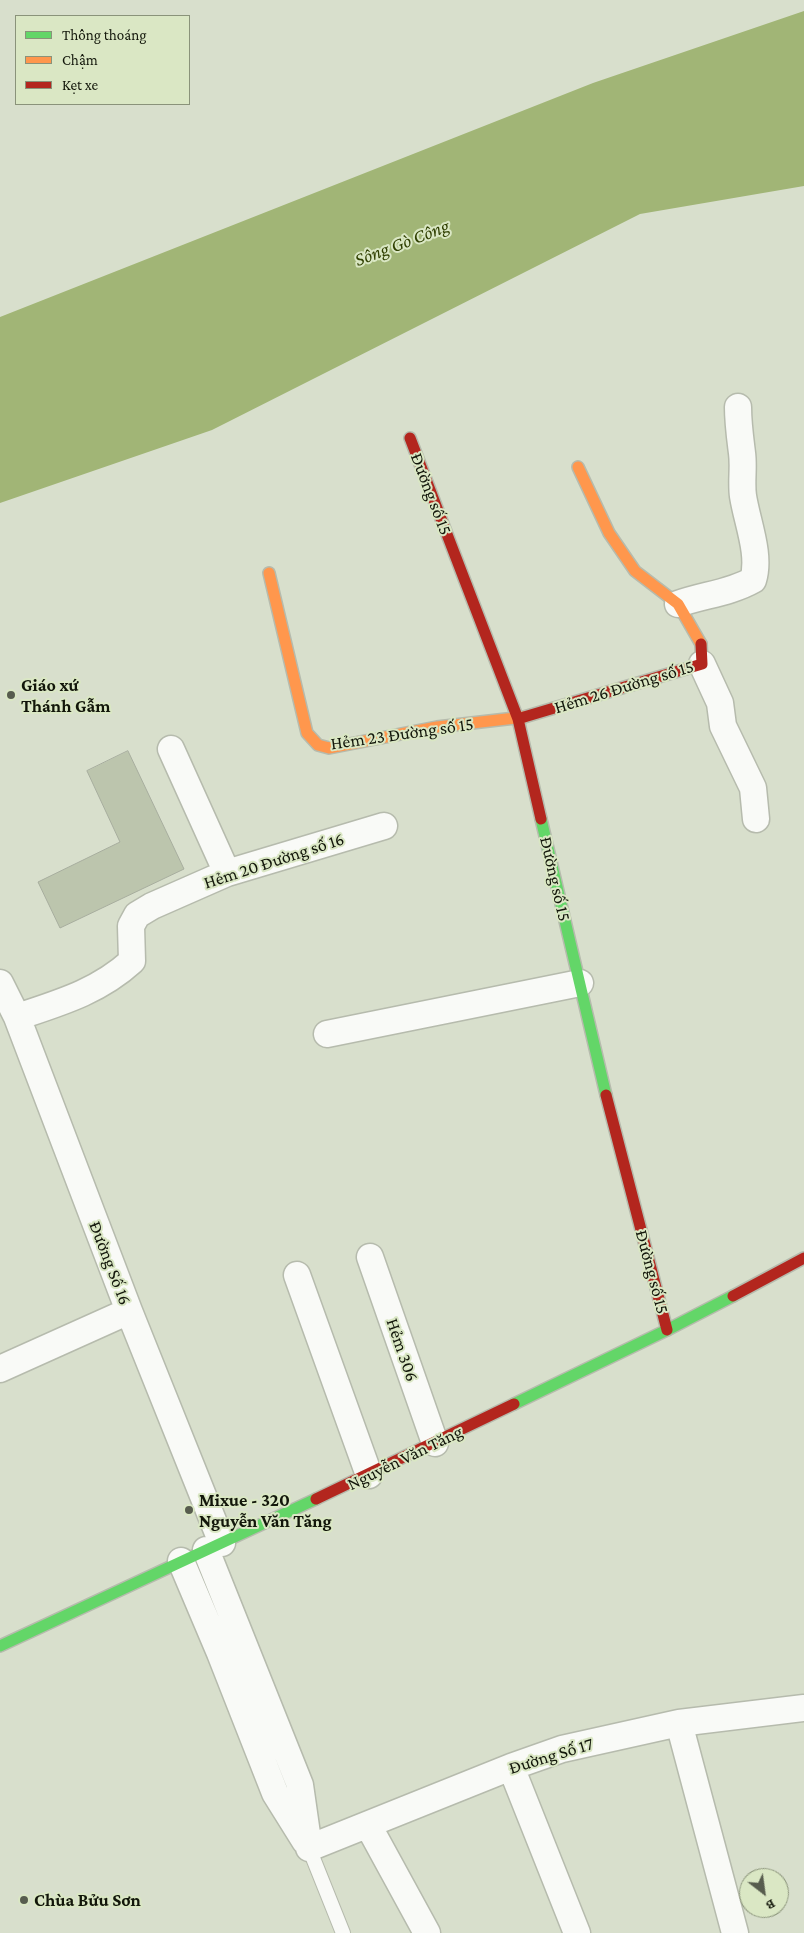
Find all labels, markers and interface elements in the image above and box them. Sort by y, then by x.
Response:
legend [15,15,190,105]
text: Thông thoáng [62,27,147,43]
text: Chậm [62,52,98,68]
text: Kẹt xe [62,77,98,93]
water label: Sông Gò Công [351,215,453,271]
street label: Đường số 15 [405,450,457,538]
street label: Hẻm 26 Đường số 15 [552,656,696,718]
place label: Giáo xứ Thánh Gẫm [21,674,111,716]
marker: Giáo xứ Thánh Gẫm [5,689,17,701]
street label: Hẻm 23 Đường số 15 [329,713,475,755]
street label: Hẻm 20 Đường số 16 [201,828,347,894]
street label: Đường số 15 [535,835,575,923]
street label: Đường Số 16 [84,1218,136,1308]
street label: Đường số 15 [630,1228,674,1316]
street label: Hẻm 306 [381,1316,423,1384]
street label: Nguyễn Văn Tăng [344,1421,466,1495]
place label: Mixue - 320 Nguyễn Văn Tăng [199,1489,332,1532]
marker: Mixue - 320 Nguyễn Văn Tăng [183,1504,195,1516]
street label: Đường Số 17 [506,1733,596,1779]
north arrow [739,1868,789,1918]
place label: Chùa Bửu Sơn [34,1889,141,1911]
marker: Chùa Bửu Sơn [18,1894,30,1906]
text: B [763,1896,779,1914]

